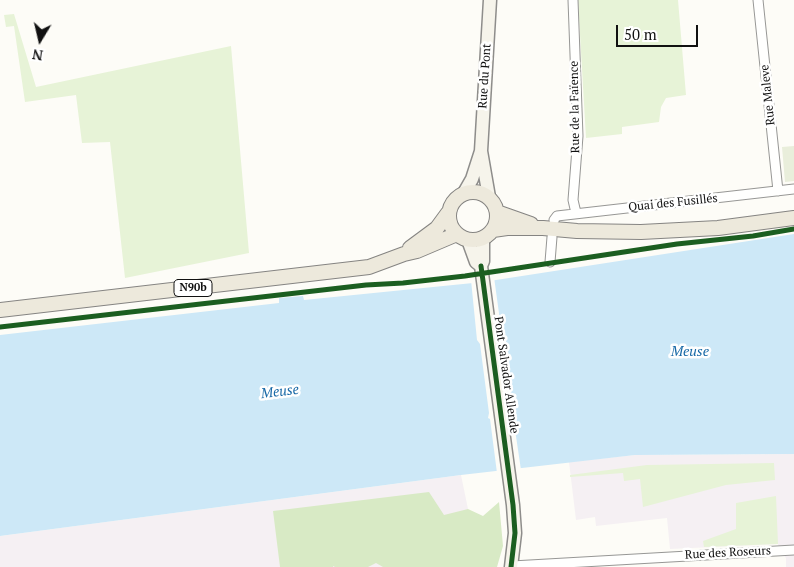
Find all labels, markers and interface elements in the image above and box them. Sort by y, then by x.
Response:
north arrow [15,15,65,65]
scale bar [619,15,702,47]
text: 50 m [624,24,657,44]
street label: Rue du Pont [476,43,494,109]
text: N [31,45,44,66]
street label: Rue de la Faïence [567,61,583,153]
street label: Rue Maleve [758,64,778,126]
street label: Quai des Fusillés [628,191,718,215]
road number: N90b [174,280,212,296]
street label: Pont Salvador Allende [491,315,521,435]
water label: Meuse [671,344,709,360]
water label: Meuse [260,381,300,403]
street label: Rue des Roseurs [685,544,771,562]

